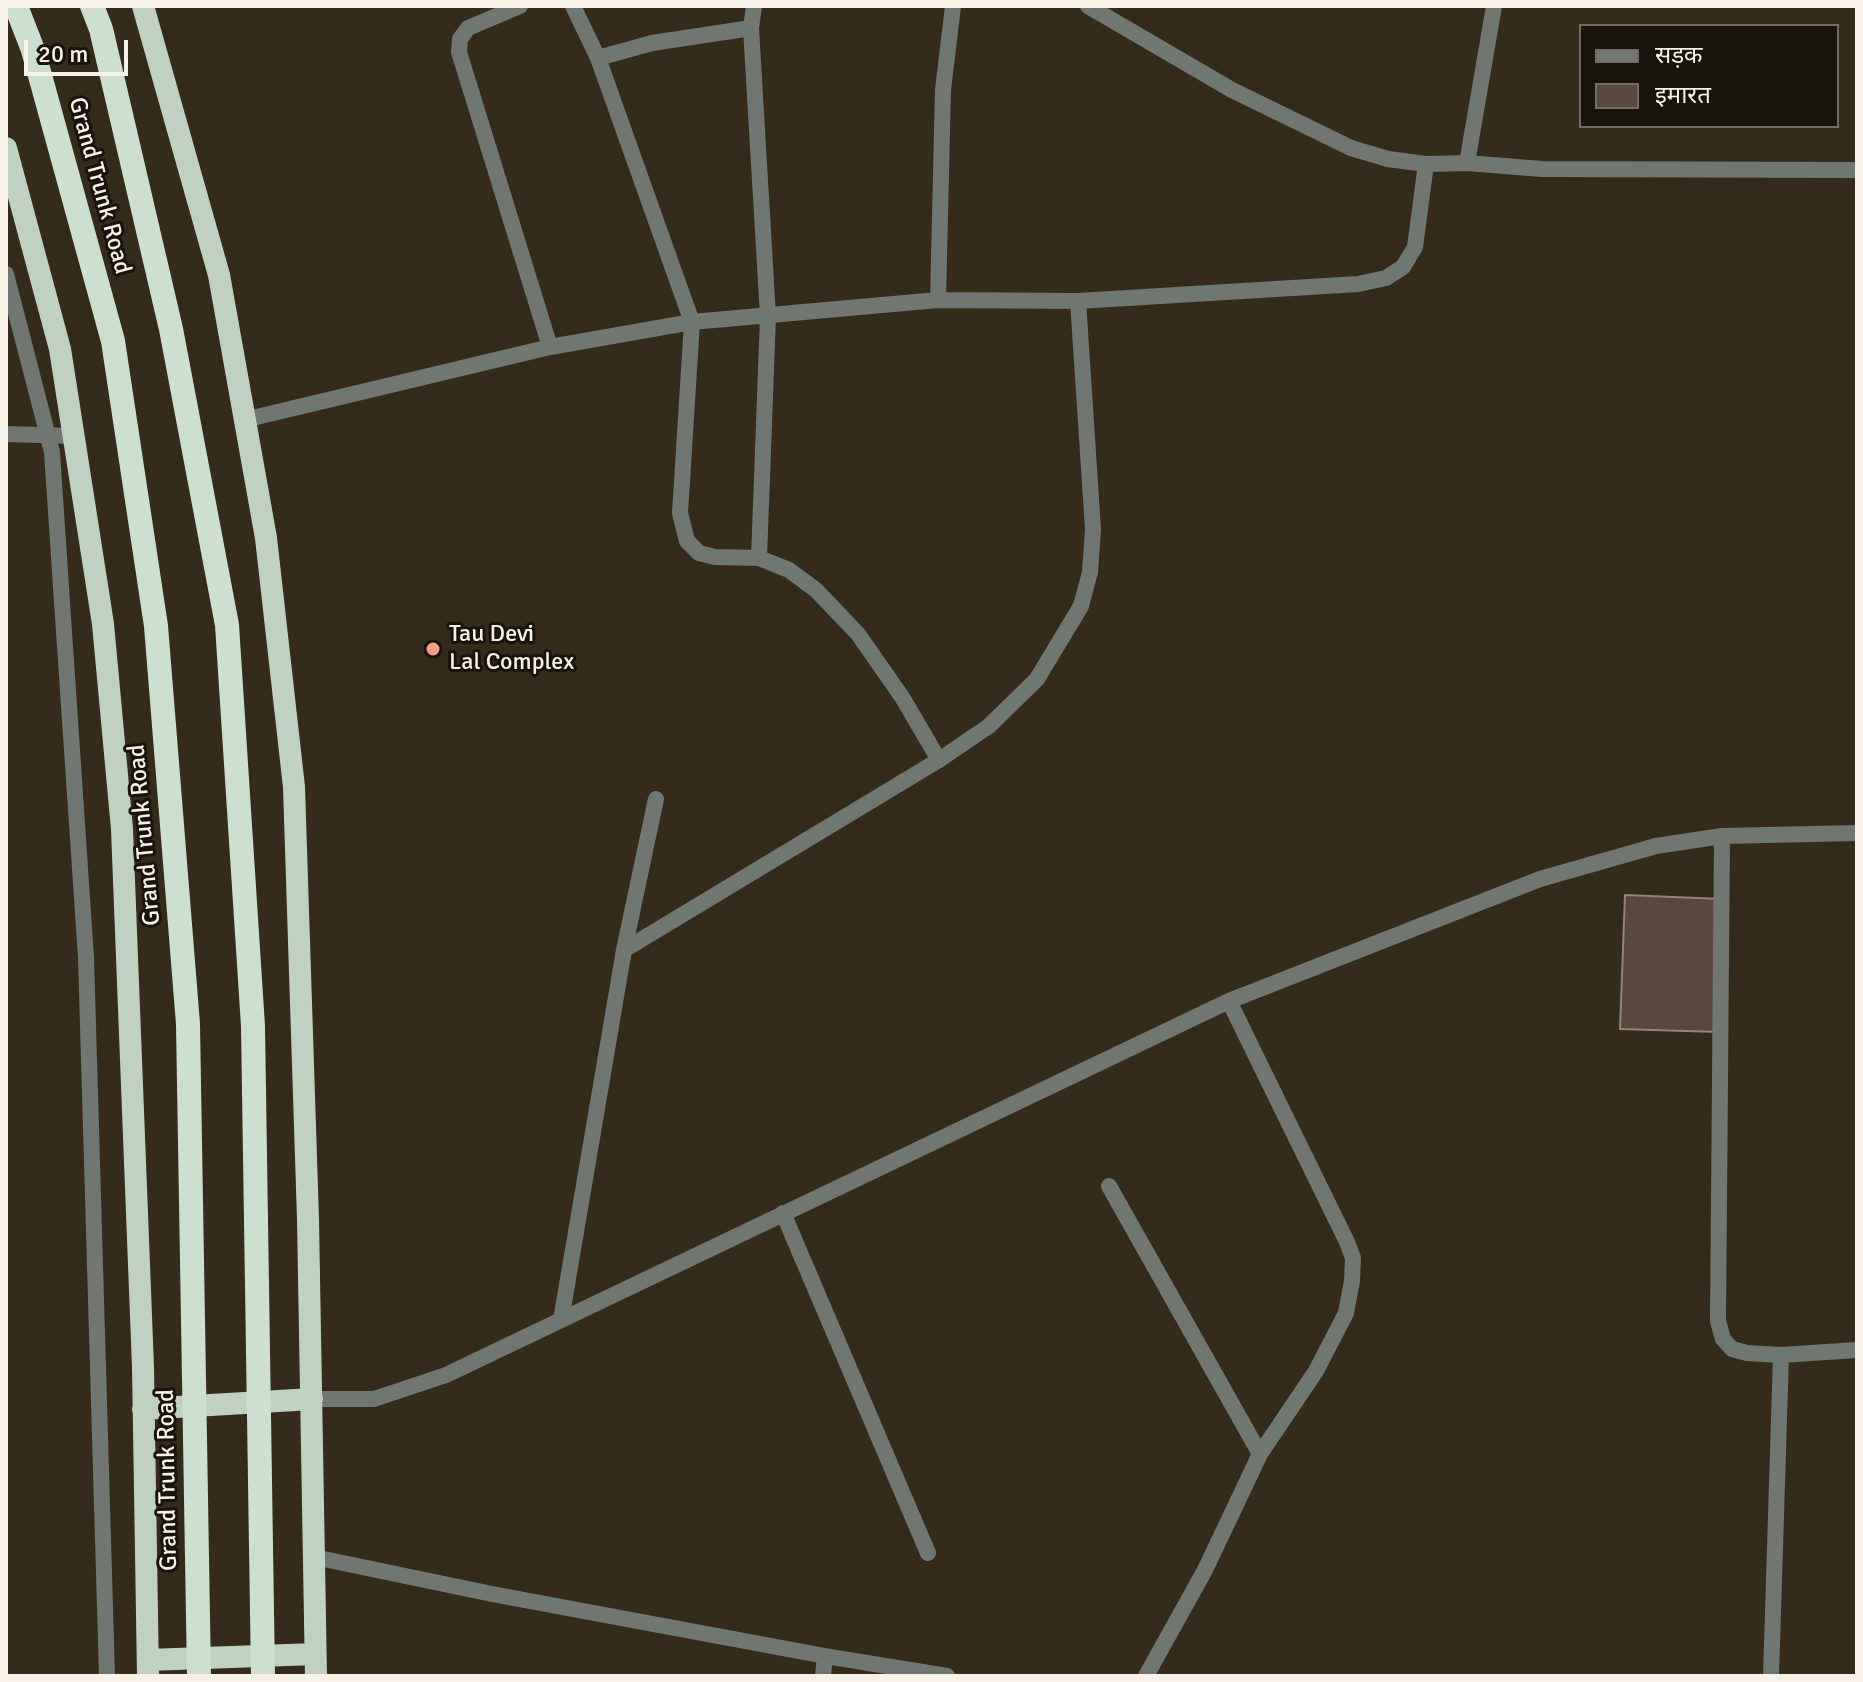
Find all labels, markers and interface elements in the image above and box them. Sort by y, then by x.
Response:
scale bar [28,24,132,74]
legend [1579,24,1839,128]
text: 20 m [38,39,88,69]
text: सड़क [1655,40,1703,70]
text: इमारत [1655,80,1711,110]
street label: Grand Trunk Road [62,95,136,277]
place label: Tau Devi Lal Complex [449,621,574,677]
marker: Tau Devi Lal Complex [424,640,442,658]
street label: Grand Trunk Road [123,743,167,927]
street label: Grand Trunk Road [152,1389,184,1571]

